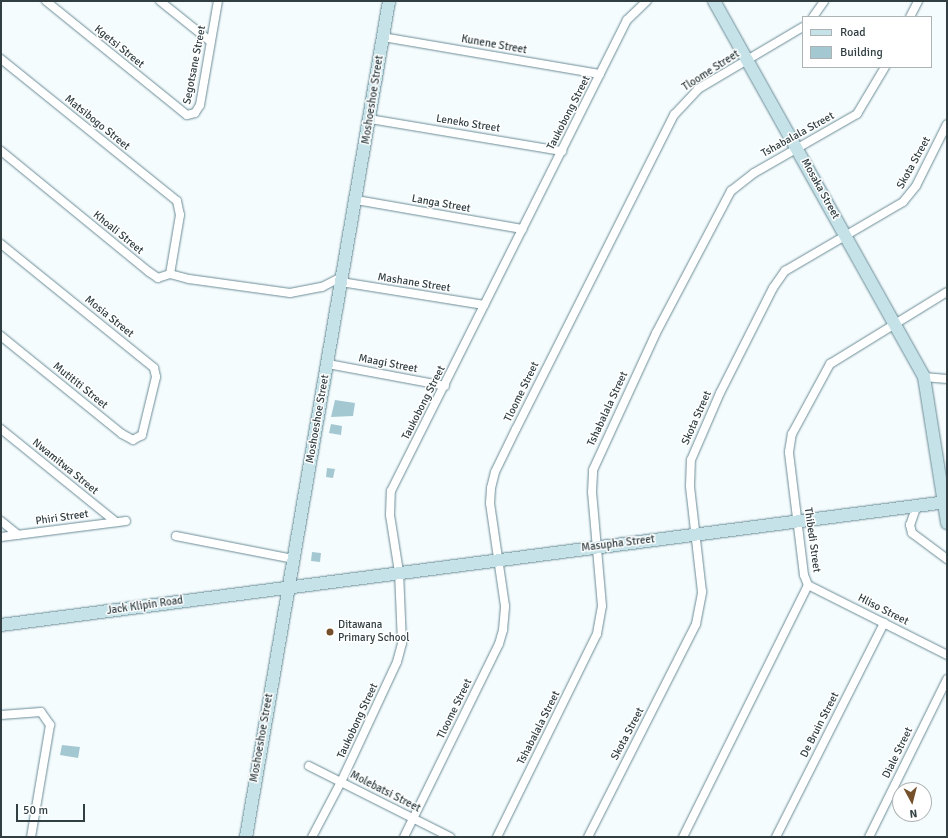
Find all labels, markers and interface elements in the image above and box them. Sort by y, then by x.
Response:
legend [802,16,932,68]
street label: Kgetsi Street [91,23,147,71]
street label: Segotsane Street [181,25,209,105]
text: Road [840,25,866,40]
street label: Kunene Street [460,33,528,57]
text: Building [840,45,883,60]
street label: Tloome Street [680,48,742,94]
street label: Moshoeshoe Street [359,55,387,145]
street label: Taukobong Street [545,74,593,152]
street label: Matsibogo Street [62,93,132,153]
street label: Tshabalala Street [759,110,837,160]
street label: Leneko Street [435,112,501,136]
street label: Skota Street [894,135,934,191]
street label: Mosaka Street [798,156,842,222]
street label: Langa Street [410,192,472,216]
street label: Khoali Street [90,209,146,257]
street label: Mashane Street [377,271,451,295]
street label: Mosia Street [82,293,136,341]
street label: Maagi Street [357,352,419,376]
street label: Mutititi Street [50,360,110,412]
street label: Tloome Street [502,360,542,424]
street label: Taukobong Street [400,364,448,442]
street label: Tshabalala Street [585,369,631,449]
street label: Moshoeshoe Street [304,374,332,464]
street label: Skota Street [679,389,715,447]
street label: Nwamitwa Street [29,436,101,498]
street label: Thibedi Street [801,507,823,573]
street label: Phiri Street [35,508,89,528]
street label: Masupha Street [581,533,655,555]
street label: Hliso Street [855,592,911,628]
street label: Jack Klipin Road [106,594,184,618]
place label: Ditawana Primary School [338,619,409,645]
marker: Ditawana Primary School [325,627,335,637]
street label: Tloome Street [435,677,475,741]
street label: Taukobong Street [335,681,381,761]
street label: Tshabalala Street [515,689,563,767]
street label: De Bruin Street [798,690,842,760]
street label: Moshoeshoe Street [248,693,276,783]
street label: Skota Street [609,706,647,762]
street label: Diale Street [880,725,916,781]
street label: Molebatsi Street [348,769,422,815]
north arrow [892,782,932,822]
scale bar [18,796,87,822]
text: 50 m [23,803,48,818]
text: N [909,806,918,820]

